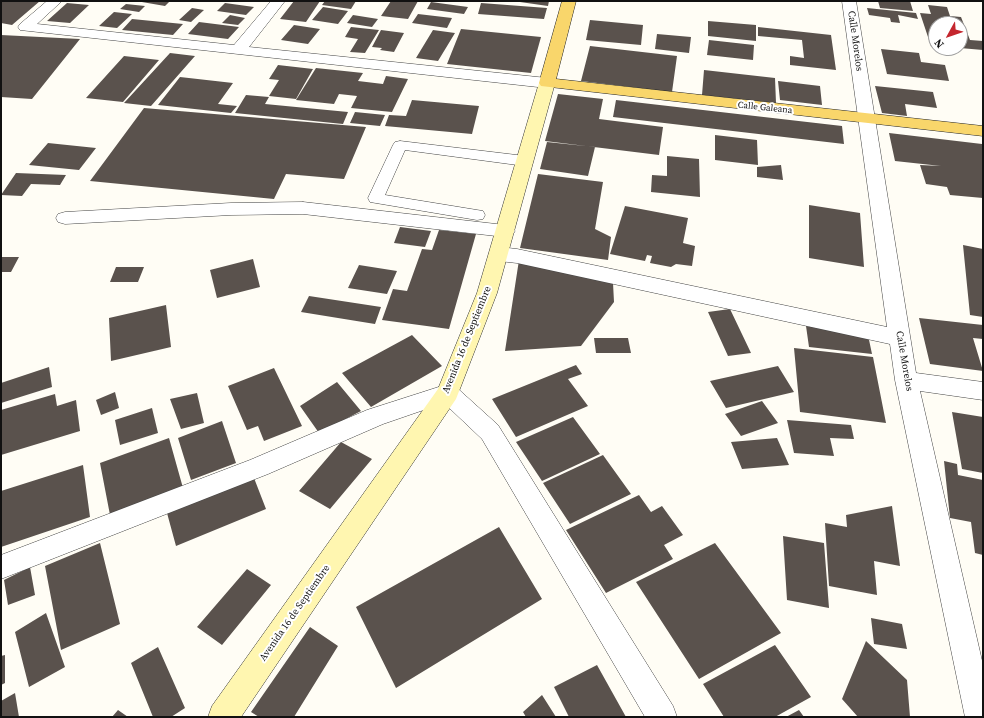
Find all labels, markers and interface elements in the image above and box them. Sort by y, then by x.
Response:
street label: Calle Morelos [845,10,865,72]
north arrow [928,16,968,56]
text: N [931,36,948,51]
street label: Calle Galeana [737,100,793,116]
street label: Avenida 16 de Septiembre [440,285,494,395]
street label: Calle Morelos [893,330,915,392]
street label: Avenida 16 de Septiembre [257,563,333,663]

